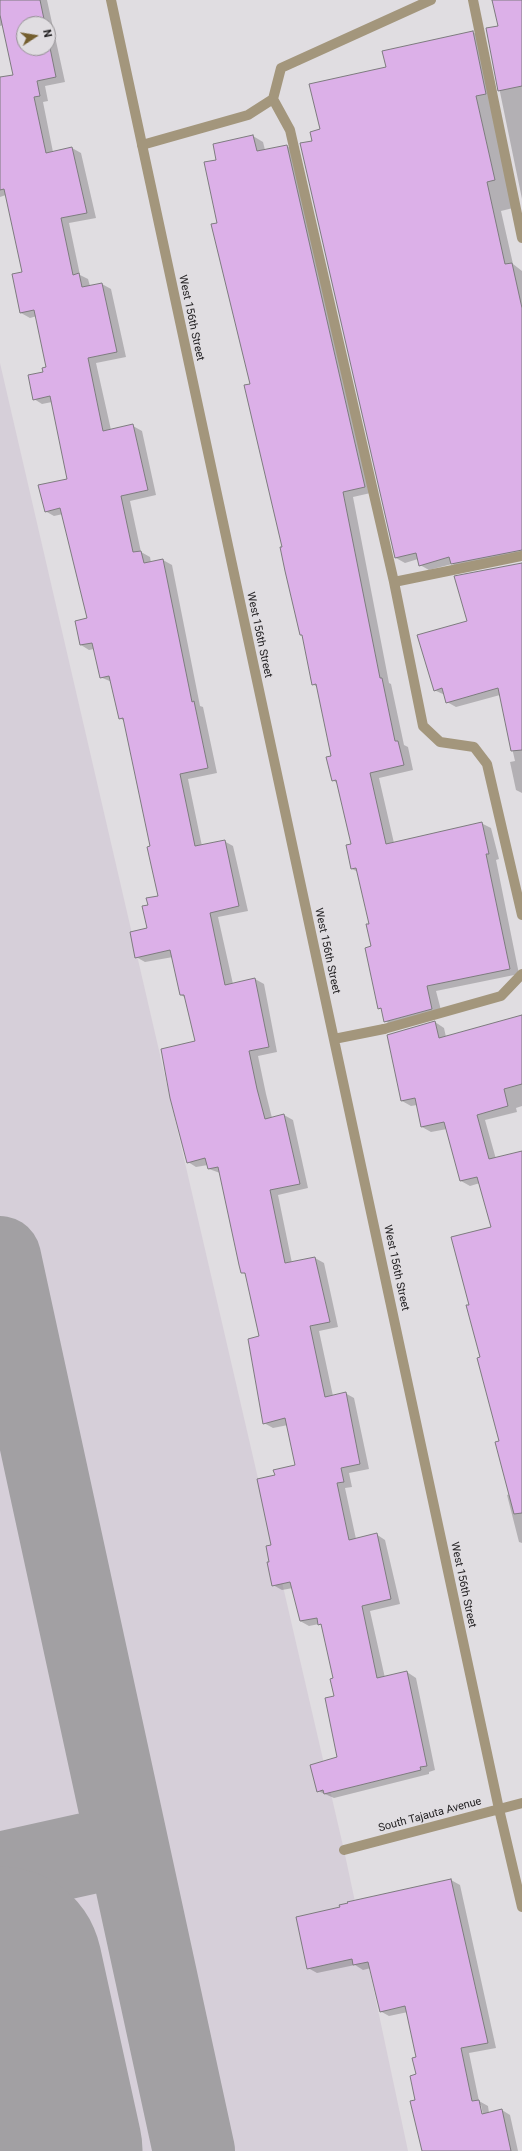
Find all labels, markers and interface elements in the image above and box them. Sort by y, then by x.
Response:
north arrow [16,16,56,56]
text: N [40,28,54,39]
street label: West 156th Street [175,274,207,362]
street label: West 156th Street [243,591,275,679]
street label: West 156th Street [311,907,343,995]
street label: West 156th Street [380,1224,412,1312]
street label: West 156th Street [447,1541,479,1629]
street label: South Tajauta Avenue [377,1795,483,1835]

